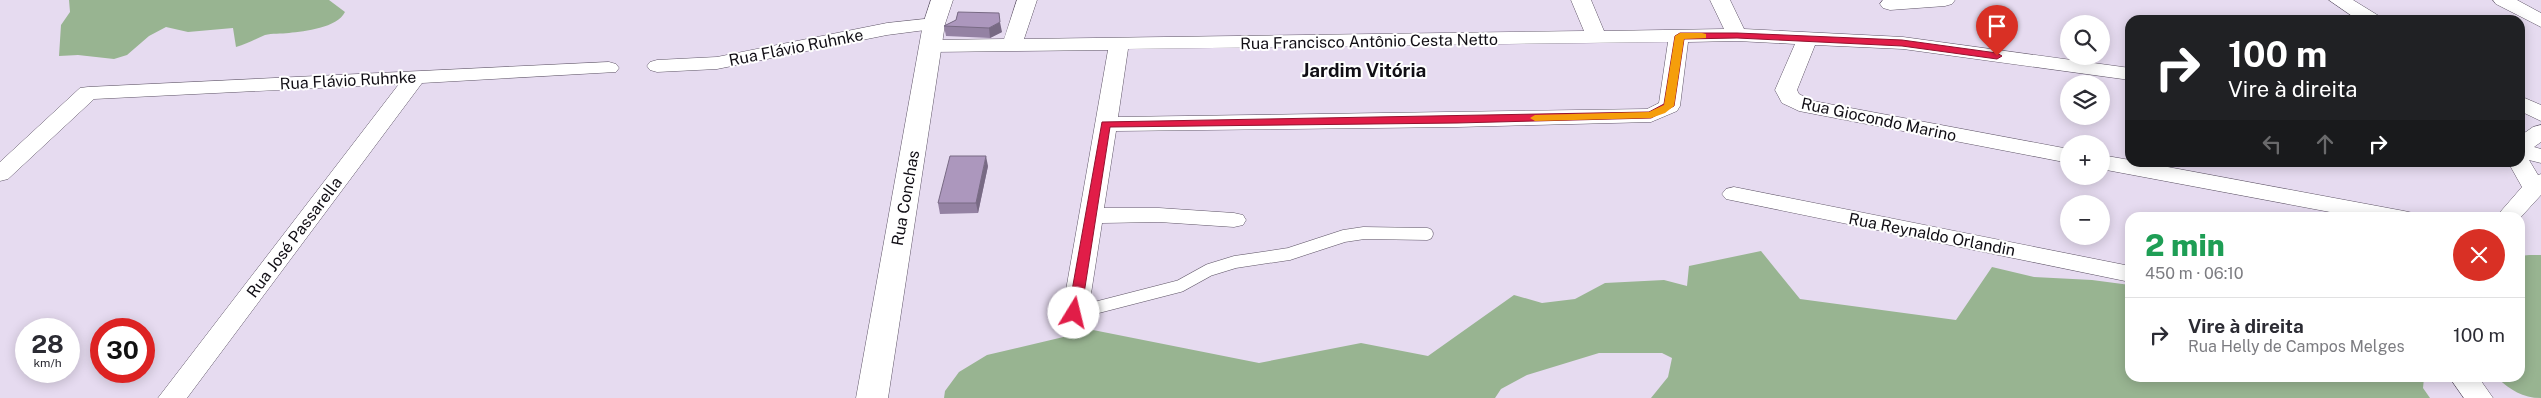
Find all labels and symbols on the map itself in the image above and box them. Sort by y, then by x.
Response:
pin [1976,5,2018,56]
street label: Rua Flávio Ruhnke [727,25,865,70]
street label: Rua Francisco Antônio Cesta Netto [1240,30,1498,53]
district label: Jardim Vitória [1302,59,1426,81]
street label: Rua Flávio Ruhnke [279,67,417,94]
street label: Rua Giocondo Marino [1799,94,1958,145]
street label: Rua Conchas [888,149,923,247]
street label: Rua José Passarella [243,173,346,301]
street label: Rua Reynaldo Orlandin [1847,209,2017,260]
position arrow [1047,286,1099,338]
speed limit sign: 30 [90,318,155,383]

